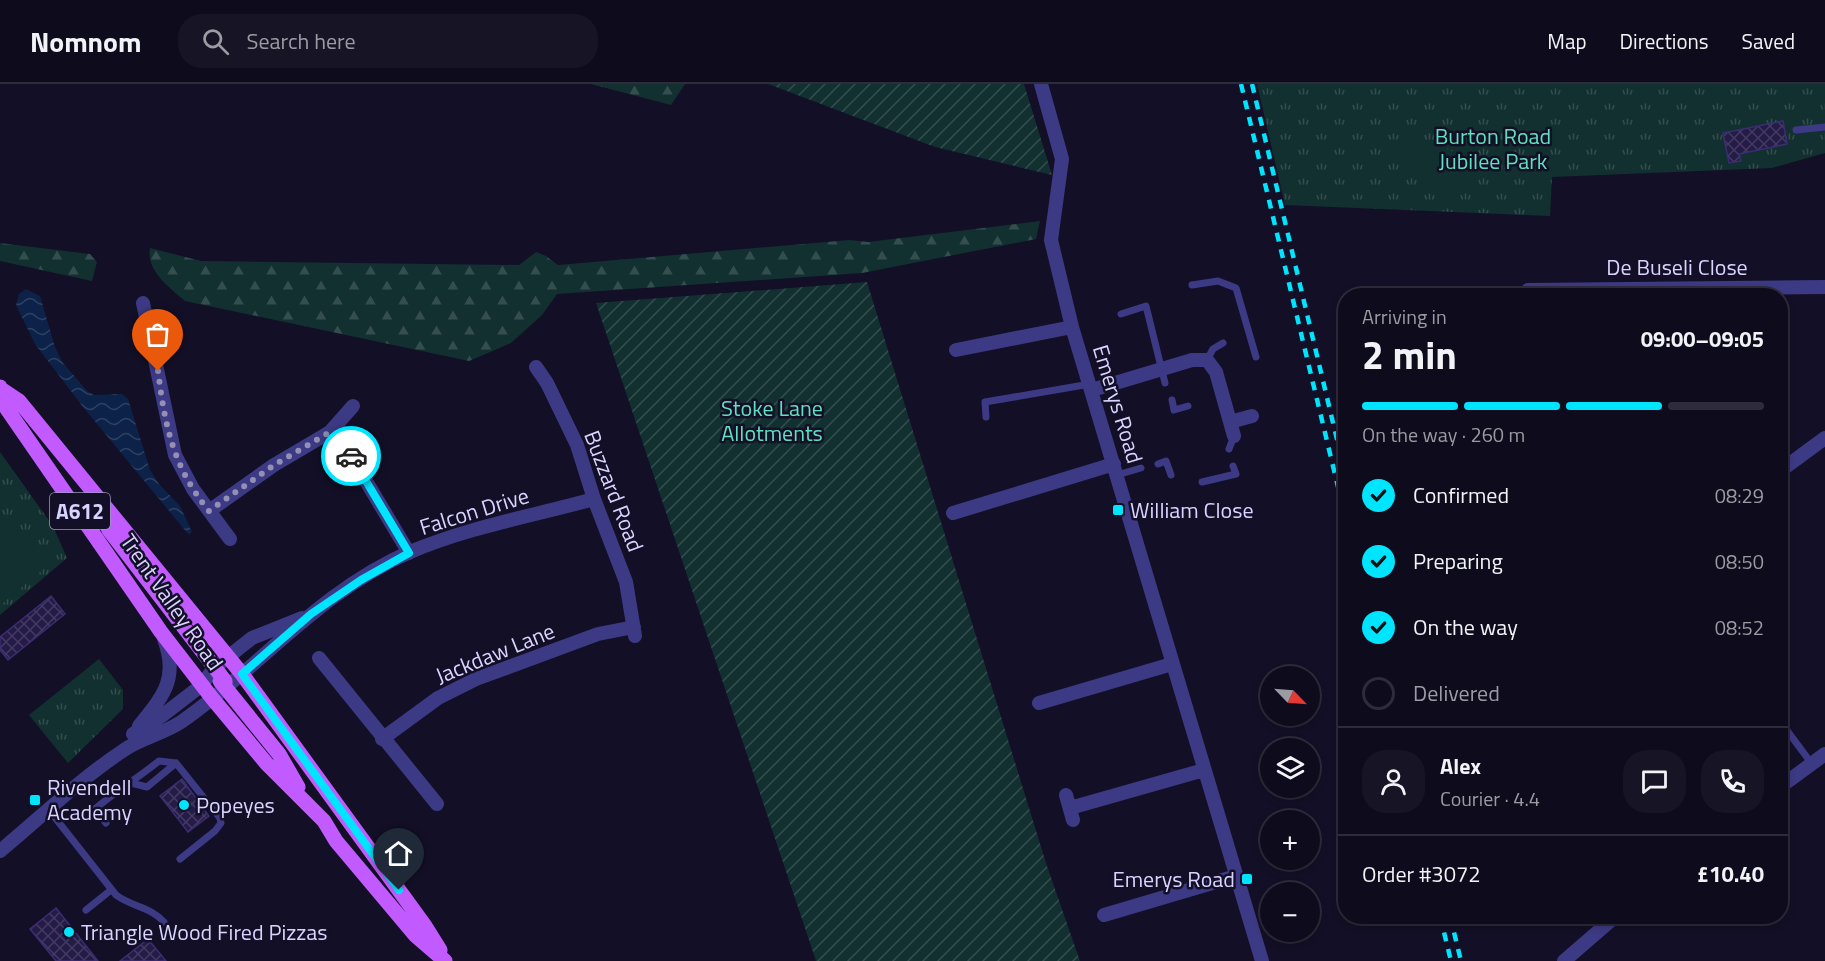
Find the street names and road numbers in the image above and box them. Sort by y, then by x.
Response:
street label: De Buseli Close [1606,250,1748,284]
street label: Emerys Road [1084,340,1152,468]
street label: Buzzard Road [575,425,653,557]
street label: Falcon Drive [415,478,533,544]
road number: A612 [50,493,110,529]
street label: Trent Valley Road [112,527,232,677]
street label: Jackdaw Lane [430,614,560,692]

